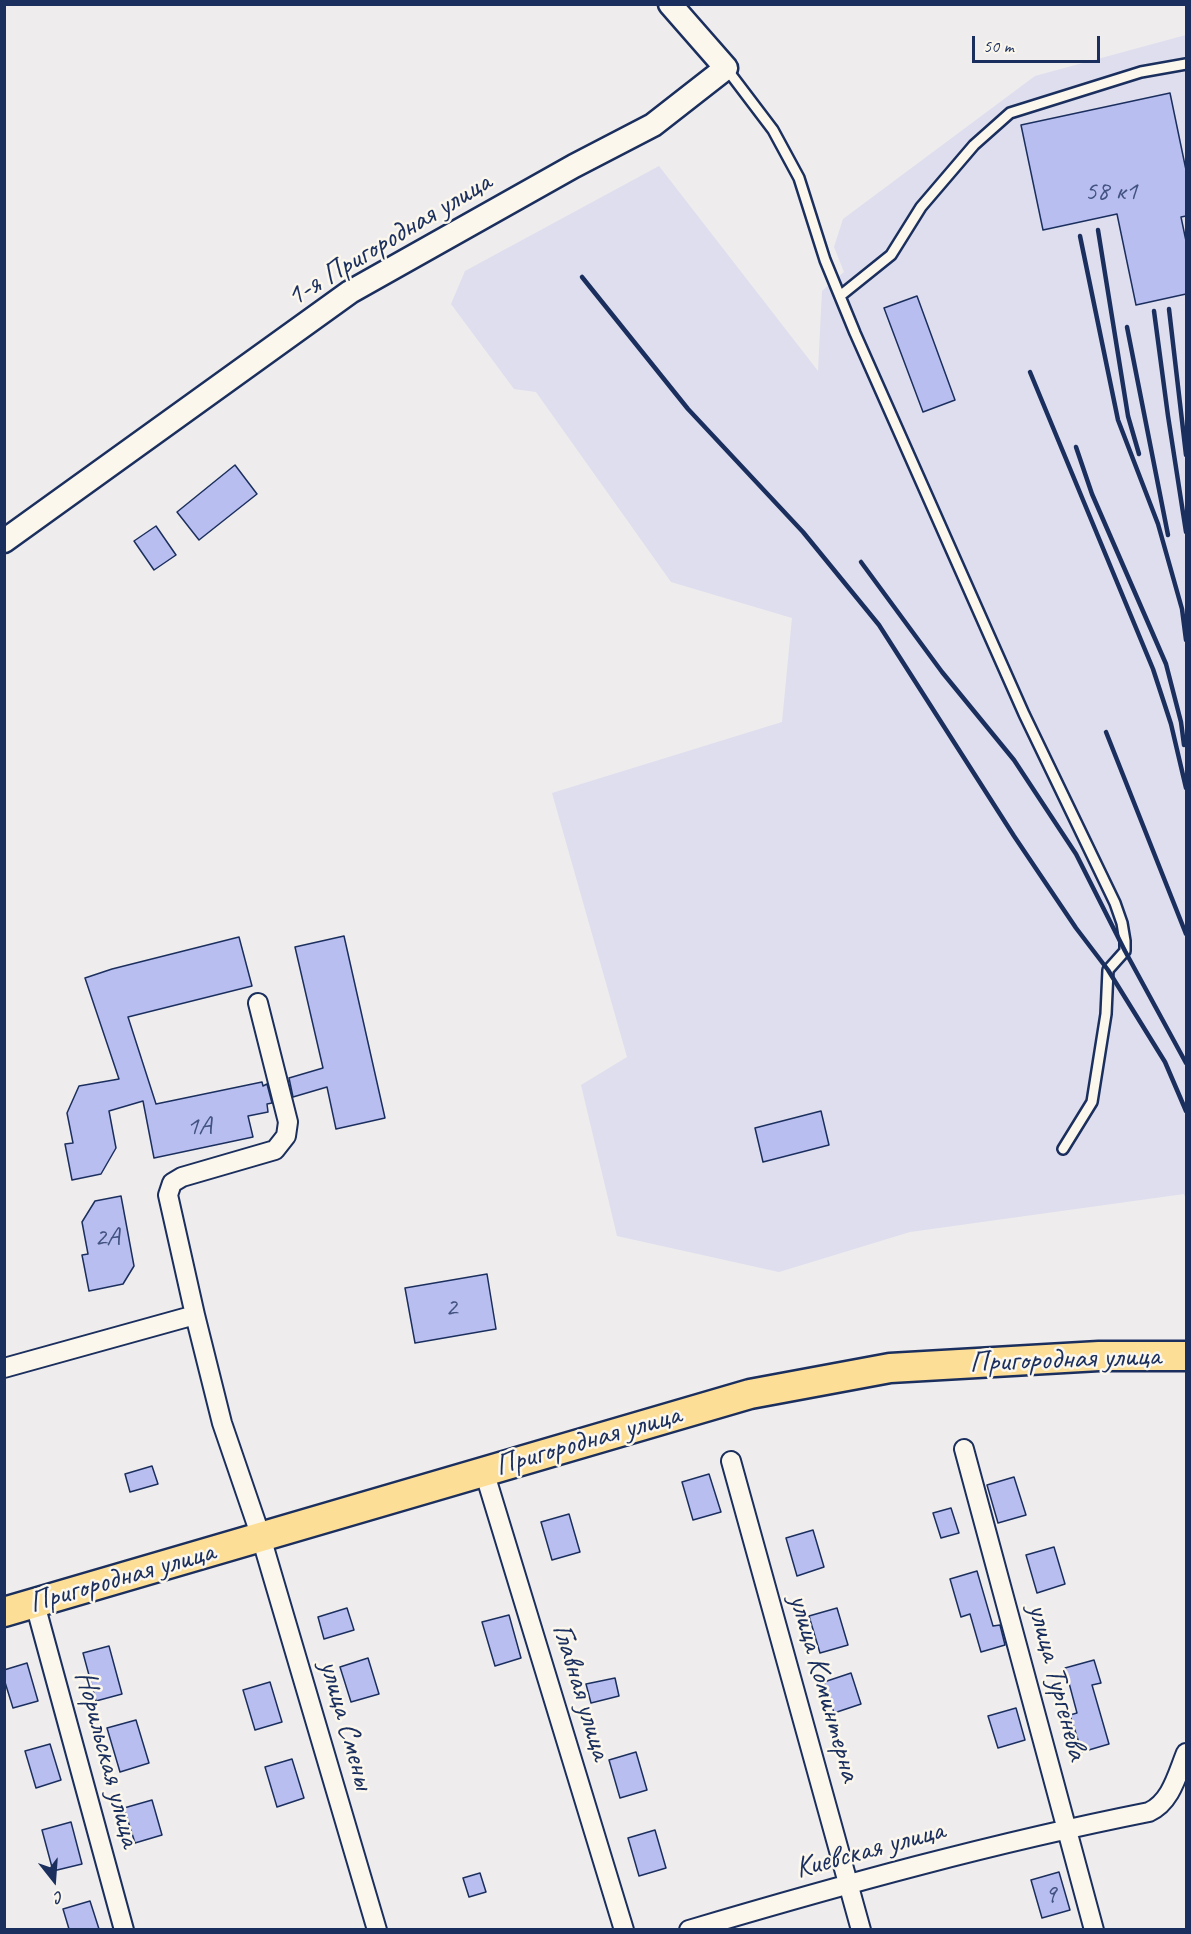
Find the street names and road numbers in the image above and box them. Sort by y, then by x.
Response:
street label: 1-я Пригородная улица [280,165,498,315]
street label: Пригородная улица [969,1339,1161,1381]
street label: Пригородная улица [491,1397,685,1485]
street label: Пригородная улица [25,1534,219,1622]
street label: улица Коминтерна [780,1590,868,1786]
street label: улица Тургенева [1019,1600,1095,1764]
street label: Главная улица [543,1620,619,1764]
street label: улица Смены [310,1656,382,1794]
street label: Норильская улица [66,1667,148,1851]
street label: Киевская улица [792,1813,948,1887]

